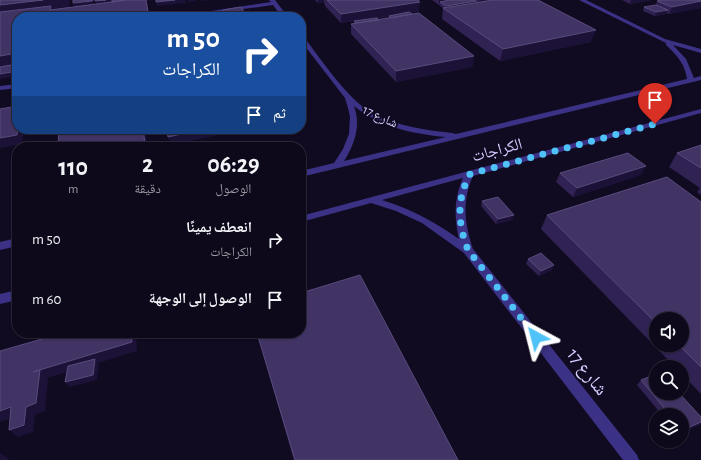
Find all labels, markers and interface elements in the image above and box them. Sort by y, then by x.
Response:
text: 50 m [166,25,220,53]
icon: right [234,28,286,80]
text: الكراجات [162,61,220,79]
pin [638,83,672,124]
icon: arrive [644,89,666,111]
street label: شارع 17 [360,103,399,132]
icon: arrive [243,104,265,126]
text: ثم [273,106,286,121]
street label: الكراجات [470,136,524,165]
text: 2 [142,153,153,177]
text: 06:29 [207,153,260,177]
text: 110 [58,156,88,180]
text: m [68,183,78,196]
text: دقيقة [134,183,161,196]
text: الوصول [215,183,251,196]
text: انعطف يمينًا [186,220,252,235]
icon: right [264,229,286,251]
text: 50 m [32,232,61,247]
text: الكراجات [210,246,252,259]
icon: arrive [264,289,286,311]
text: الوصول إلى الوجهة [149,291,252,306]
text: 60 m [32,292,61,307]
map controls [649,312,689,448]
button: sound [649,312,689,352]
position arrow [515,316,557,358]
street label: شارع 17 [562,345,611,400]
button: search [649,360,689,400]
button: layers [649,408,689,448]

